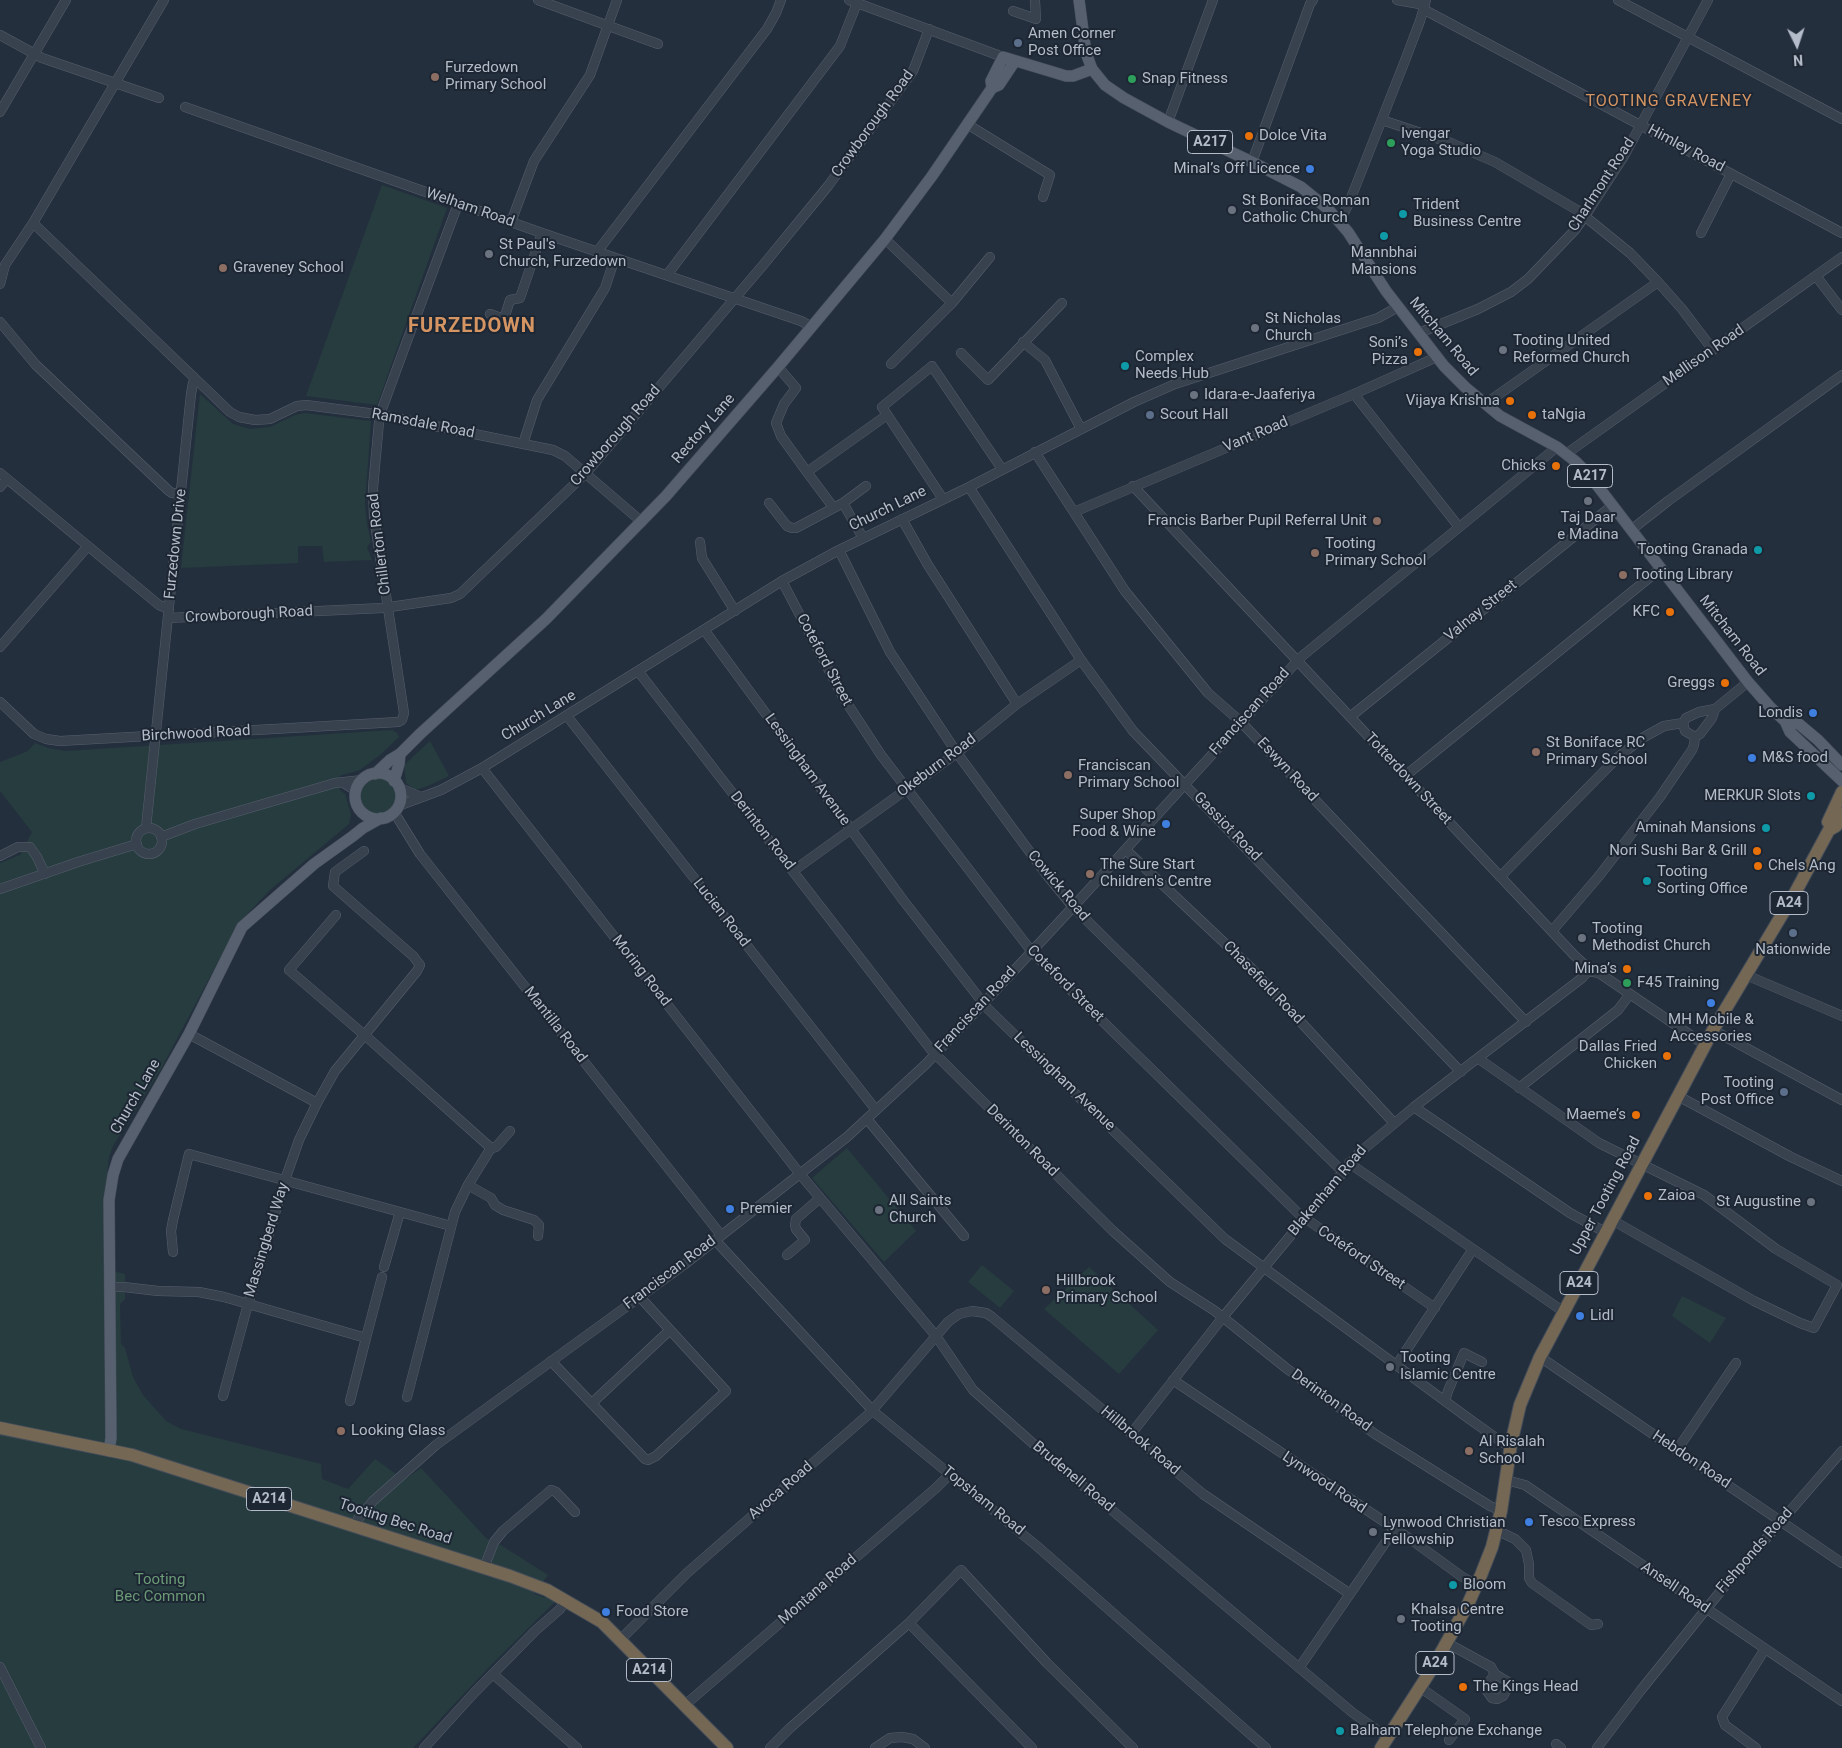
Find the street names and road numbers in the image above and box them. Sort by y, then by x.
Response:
street label: Crowborough Road [828,67,918,181]
street label: Himley Road [1645,121,1727,177]
road number: A217 [1188,130,1232,154]
street label: Charlmont Road [1565,135,1639,235]
street label: Welham Road [423,184,517,232]
street label: Mitcham Road [1405,294,1481,380]
street label: Mellison Road [1660,321,1748,391]
street label: Crowborough Road [567,382,665,490]
street label: Rectory Lane [669,390,739,468]
street label: Ramsdale Road [370,405,476,443]
street label: Vant Road [1221,413,1291,457]
road number: A217 [1568,464,1612,488]
street label: Church Lane [847,483,929,535]
street label: Furzedown Drive [161,488,191,600]
street label: Chillerton Road [365,492,395,596]
street label: Valnay Street [1441,576,1521,646]
street label: Mitcham Road [1695,592,1769,680]
street label: Crowborough Road [185,603,313,627]
street label: Coteford Street [792,611,856,709]
street label: Franciscan Road [1206,665,1294,759]
street label: Church Lane [499,687,579,745]
street label: Lessingham Avenue [760,710,854,830]
street label: Birchwood Road [141,722,251,746]
street label: Totterdown Street [1361,729,1455,829]
street label: Okeburn Road [894,731,980,801]
street label: Eswyn Road [1253,734,1321,806]
street label: Derinton Road [726,788,798,874]
street label: Gassiot Road [1190,789,1264,865]
street label: Cowick Road [1023,847,1093,925]
street label: Lucien Road [689,875,753,951]
road number: A24 [1770,891,1808,914]
street label: Moring Road [608,932,674,1010]
street label: Chasefield Road [1219,938,1307,1028]
street label: Coteford Street [1023,942,1107,1026]
street label: Franciscan Road [932,963,1020,1057]
street label: Mantilla Road [520,983,590,1067]
street label: Lessingham Avenue [1009,1029,1119,1135]
street label: Church Lane [107,1056,165,1138]
street label: Derinton Road [982,1101,1062,1181]
street label: Upper Tooting Road [1567,1133,1645,1259]
street label: Blakenham Road [1285,1142,1371,1240]
street label: Massingberd Way [241,1181,293,1299]
street label: Coteford Street [1314,1222,1408,1294]
street label: Franciscan Road [620,1232,720,1314]
road number: A24 [1560,1272,1598,1295]
street label: Derinton Road [1287,1366,1375,1436]
street label: Hillbrook Road [1097,1403,1183,1479]
street label: Hebdon Road [1648,1427,1734,1493]
street label: Brudenell Road [1029,1438,1117,1516]
street label: Lynwood Road [1279,1448,1369,1518]
street label: Avoca Road [745,1458,817,1524]
street label: Topsham Road [938,1462,1028,1540]
road number: A214 [246,1488,292,1510]
street label: Tooting Bec Road [336,1495,454,1549]
street label: Fishponds Road [1713,1505,1797,1597]
street label: Montana Road [775,1551,861,1629]
street label: Ansell Road [1637,1558,1713,1618]
road number: A24 [1416,1652,1454,1675]
road number: A214 [626,1658,672,1682]

